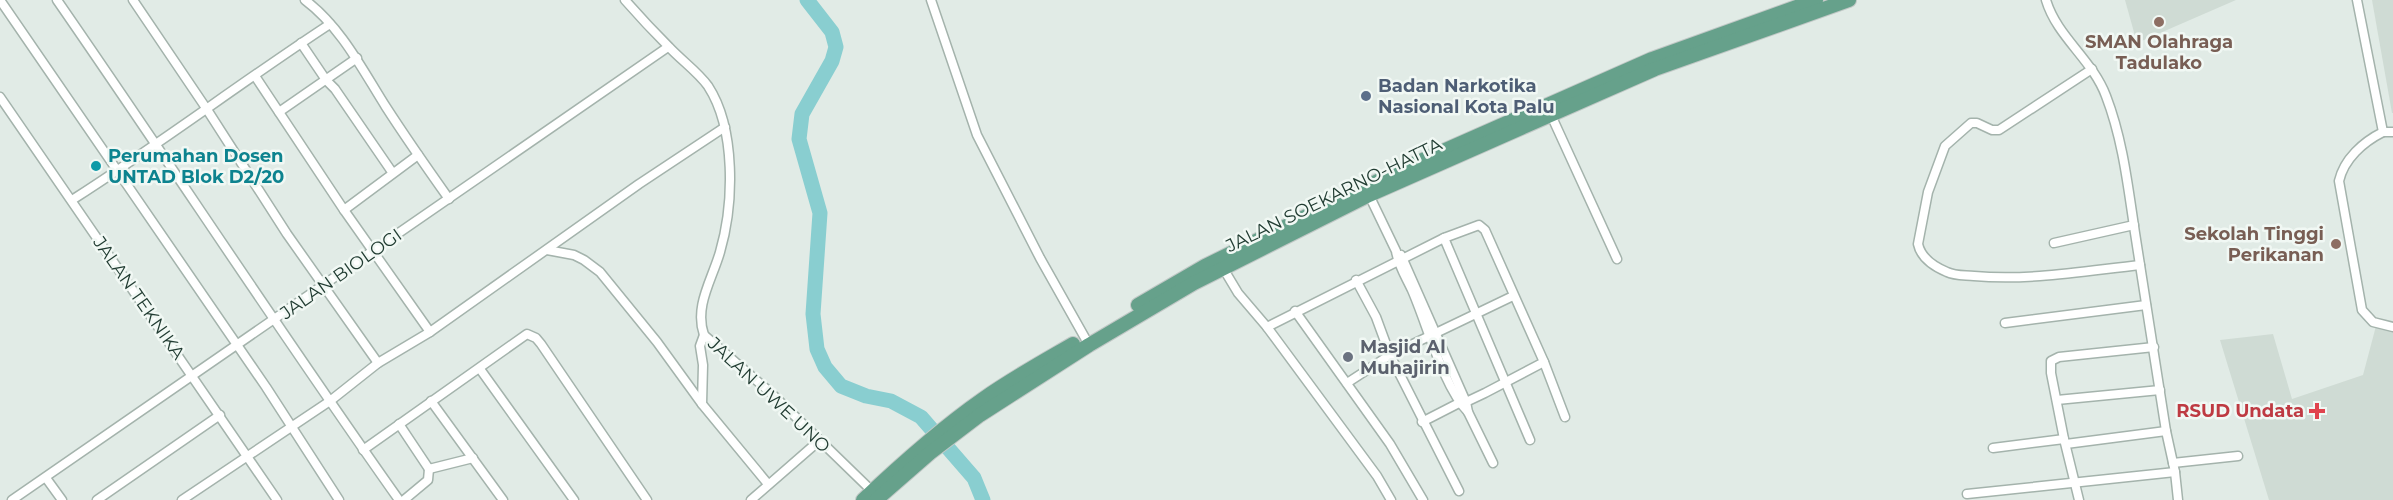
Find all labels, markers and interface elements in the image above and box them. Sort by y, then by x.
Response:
marker: SMAN Olahraga Tadulako [2152,15,2166,29]
place label: SMAN Olahraga Tadulako [2085,31,2233,74]
place label: Badan Narkotika Nasional Kota Palu [1378,75,1555,118]
marker: Badan Narkotika Nasional Kota Palu [1359,89,1373,103]
street label: JALAN SOEKARNO-HATTA [1221,133,1446,257]
place label: Perumahan Dosen UNTAD Blok D2/20 [108,145,284,188]
marker: Perumahan Dosen UNTAD Blok D2/20 [89,159,103,173]
place label: Sekolah Tinggi Perikanan [2184,223,2324,266]
street label: JALAN BIOLOGI [275,224,406,325]
street label: JALAN TEKNIKA [88,231,190,364]
marker: Sekolah Tinggi Perikanan [2329,237,2343,251]
street label: JALAN UWE UNO [703,332,835,457]
place label: Masjid Al Muhajirin [1360,336,1450,379]
marker: Masjid Al Muhajirin [1341,350,1355,364]
place label: RSUD Undata [2176,400,2304,422]
marker: RSUD Undata [2308,402,2326,420]

